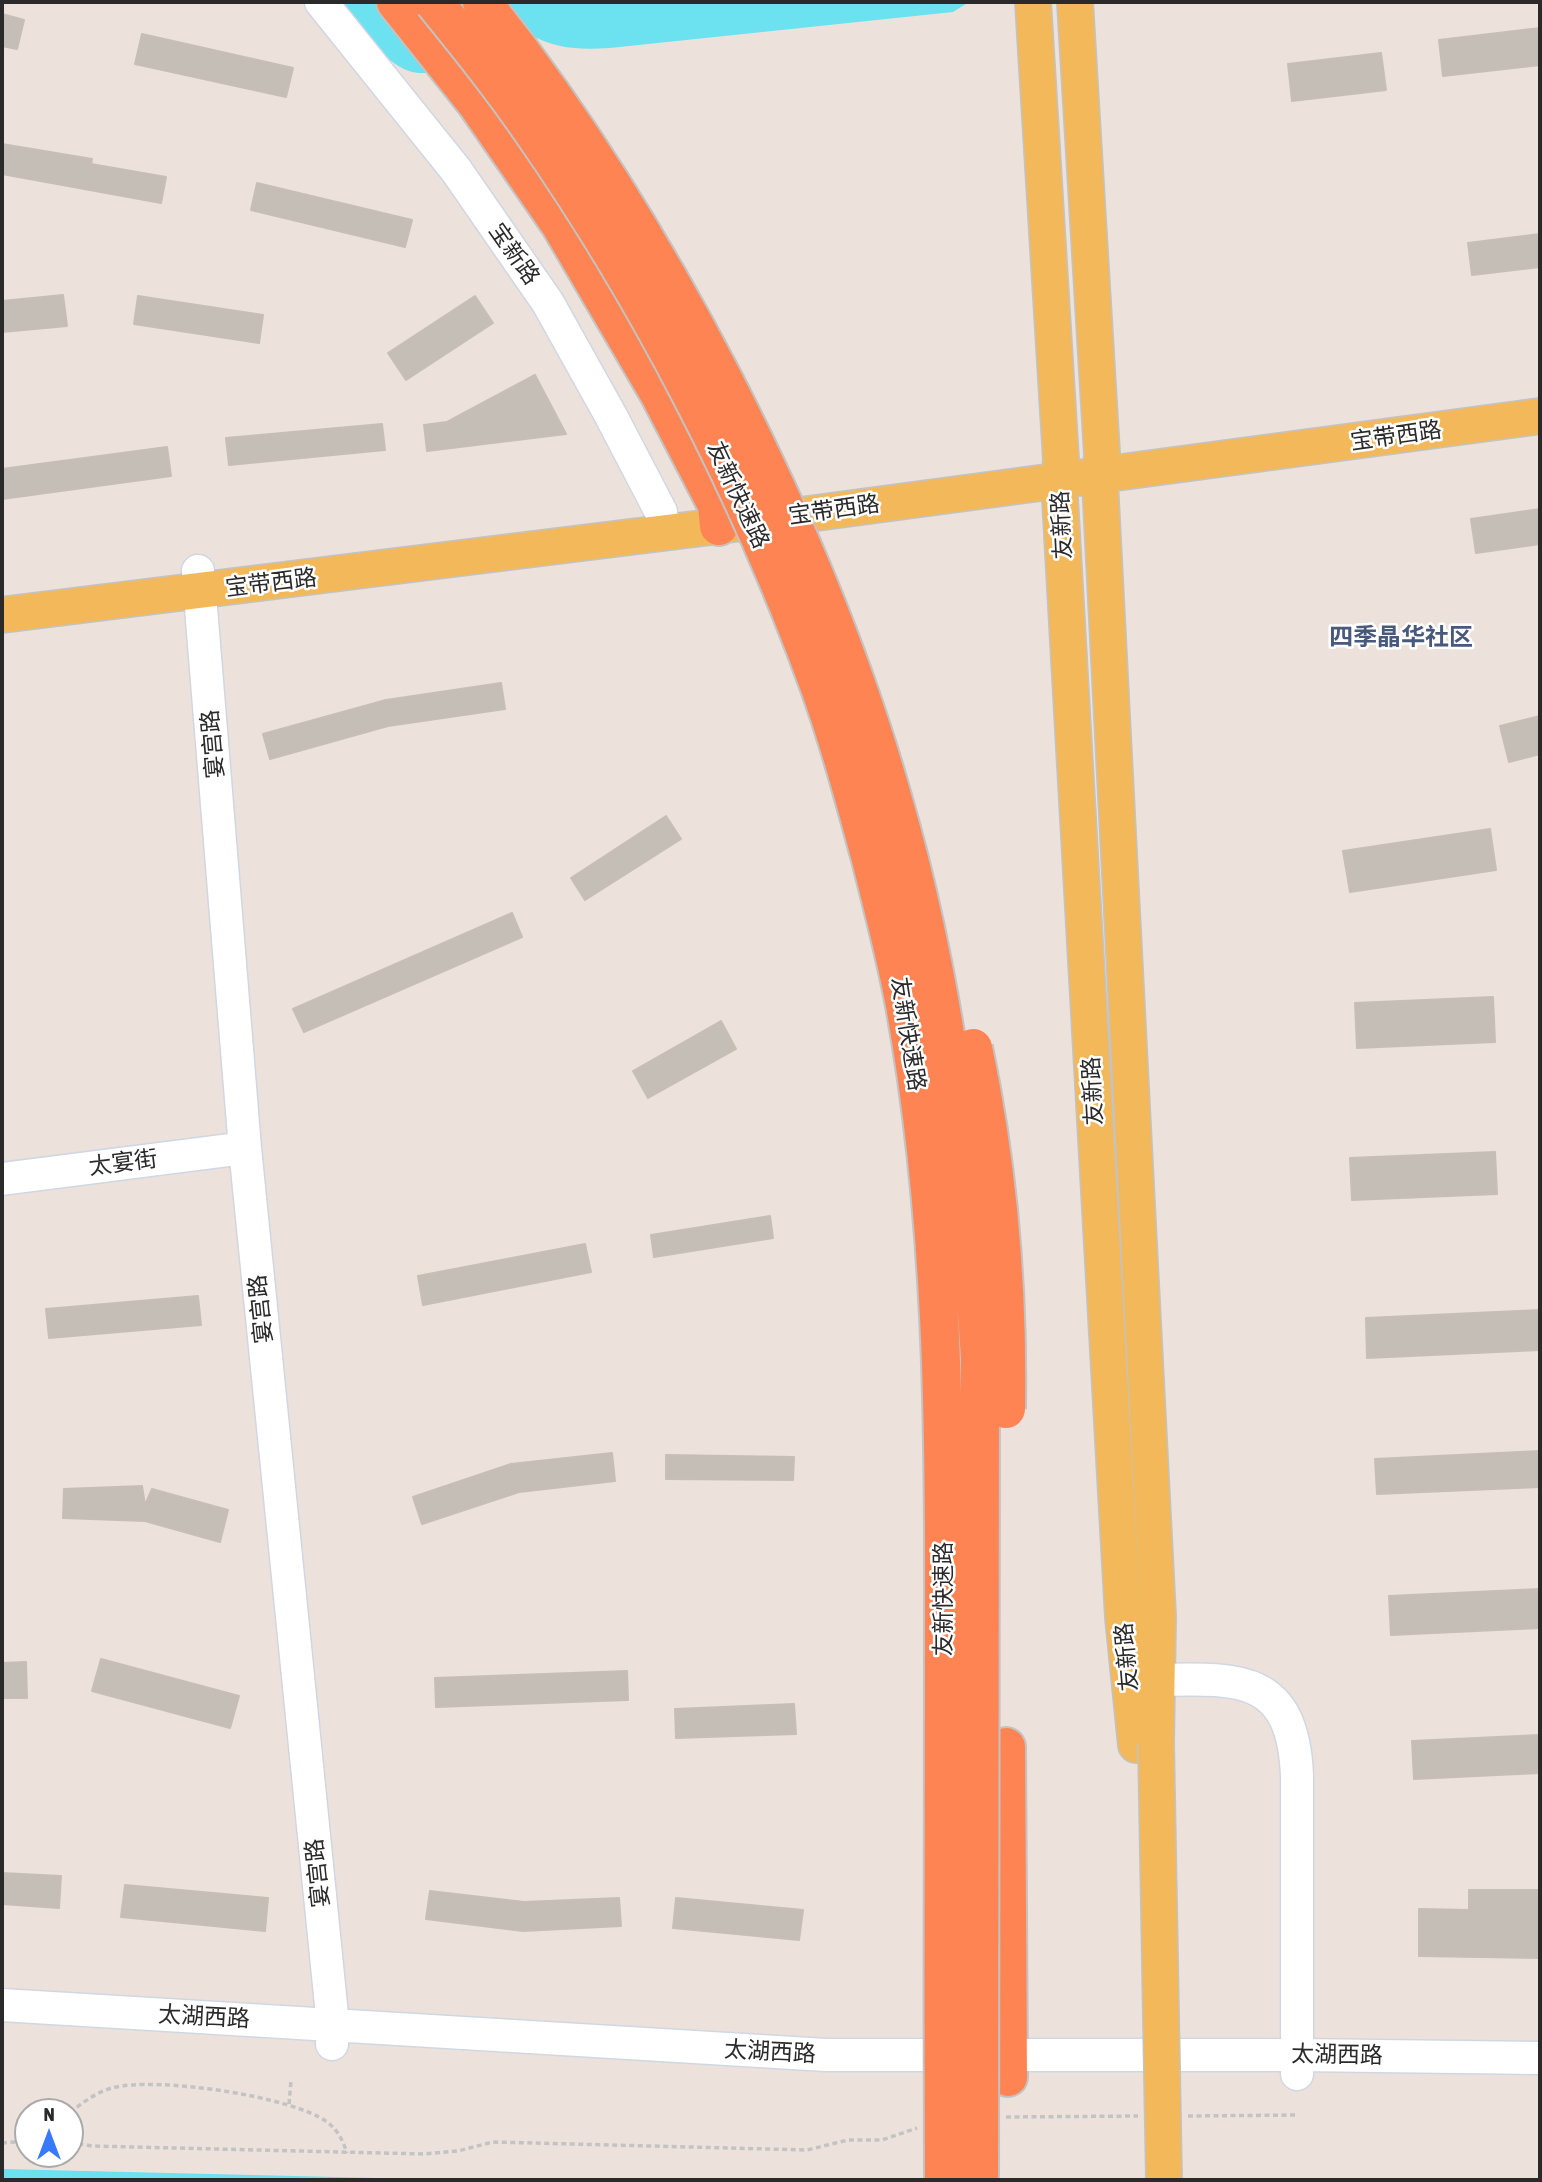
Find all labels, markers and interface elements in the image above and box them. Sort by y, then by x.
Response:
street label: 宝新路 [483,218,545,290]
street label: 宝带西路 [1349,416,1443,456]
street label: 友新快速路 [701,437,775,553]
street label: 宝带西路 [787,490,881,530]
street label: 友新路 [1046,490,1078,560]
street label: 宝带西路 [224,564,318,602]
district label: 四季晶华社区 [1329,623,1473,651]
street label: 宴宫路 [196,708,230,780]
street label: 友新快速路 [885,975,931,1093]
street label: 友新路 [1077,1056,1109,1126]
street label: 太宴街 [87,1145,159,1181]
street label: 宴宫路 [244,1273,278,1345]
street label: 友新快速路 [930,1542,958,1656]
street label: 友新路 [1110,1621,1144,1693]
street label: 宴宫路 [301,1837,335,1909]
street label: 太湖西路 [157,2001,251,2033]
street label: 太湖西路 [723,2036,817,2068]
street label: 太湖西路 [1291,2040,1383,2070]
north arrow [14,2098,84,2168]
text: N [43,2103,55,2125]

